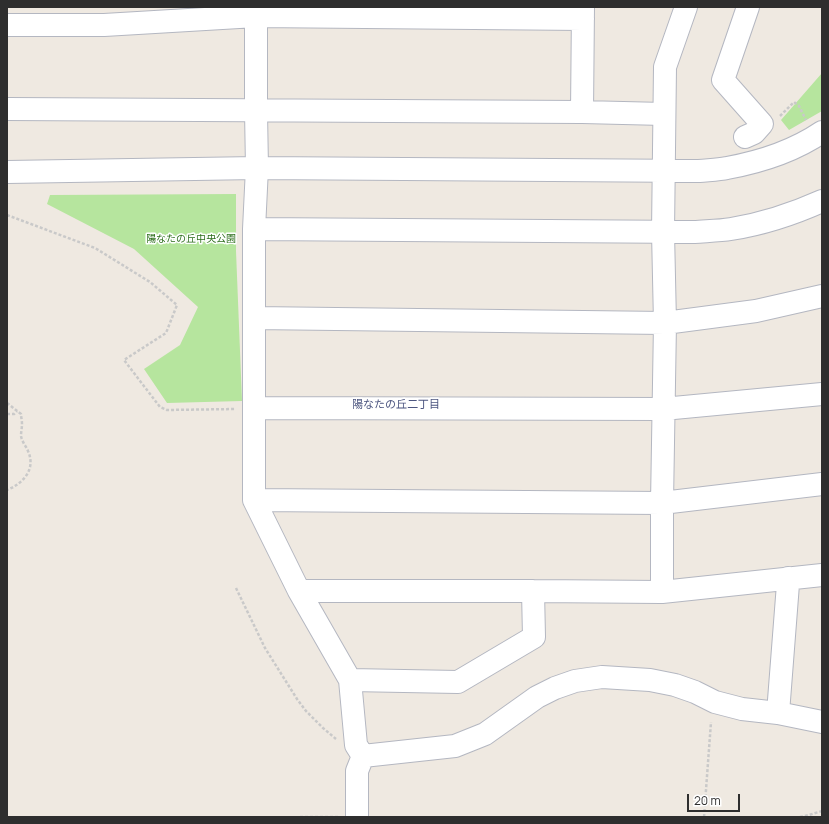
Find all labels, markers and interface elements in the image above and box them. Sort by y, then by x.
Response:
park label: 陽なたの丘中央公園 [146,233,236,245]
district label: 陽なたの丘二丁目 [352,398,440,412]
scale bar [689,786,742,812]
text: 20 m [694,792,721,809]

